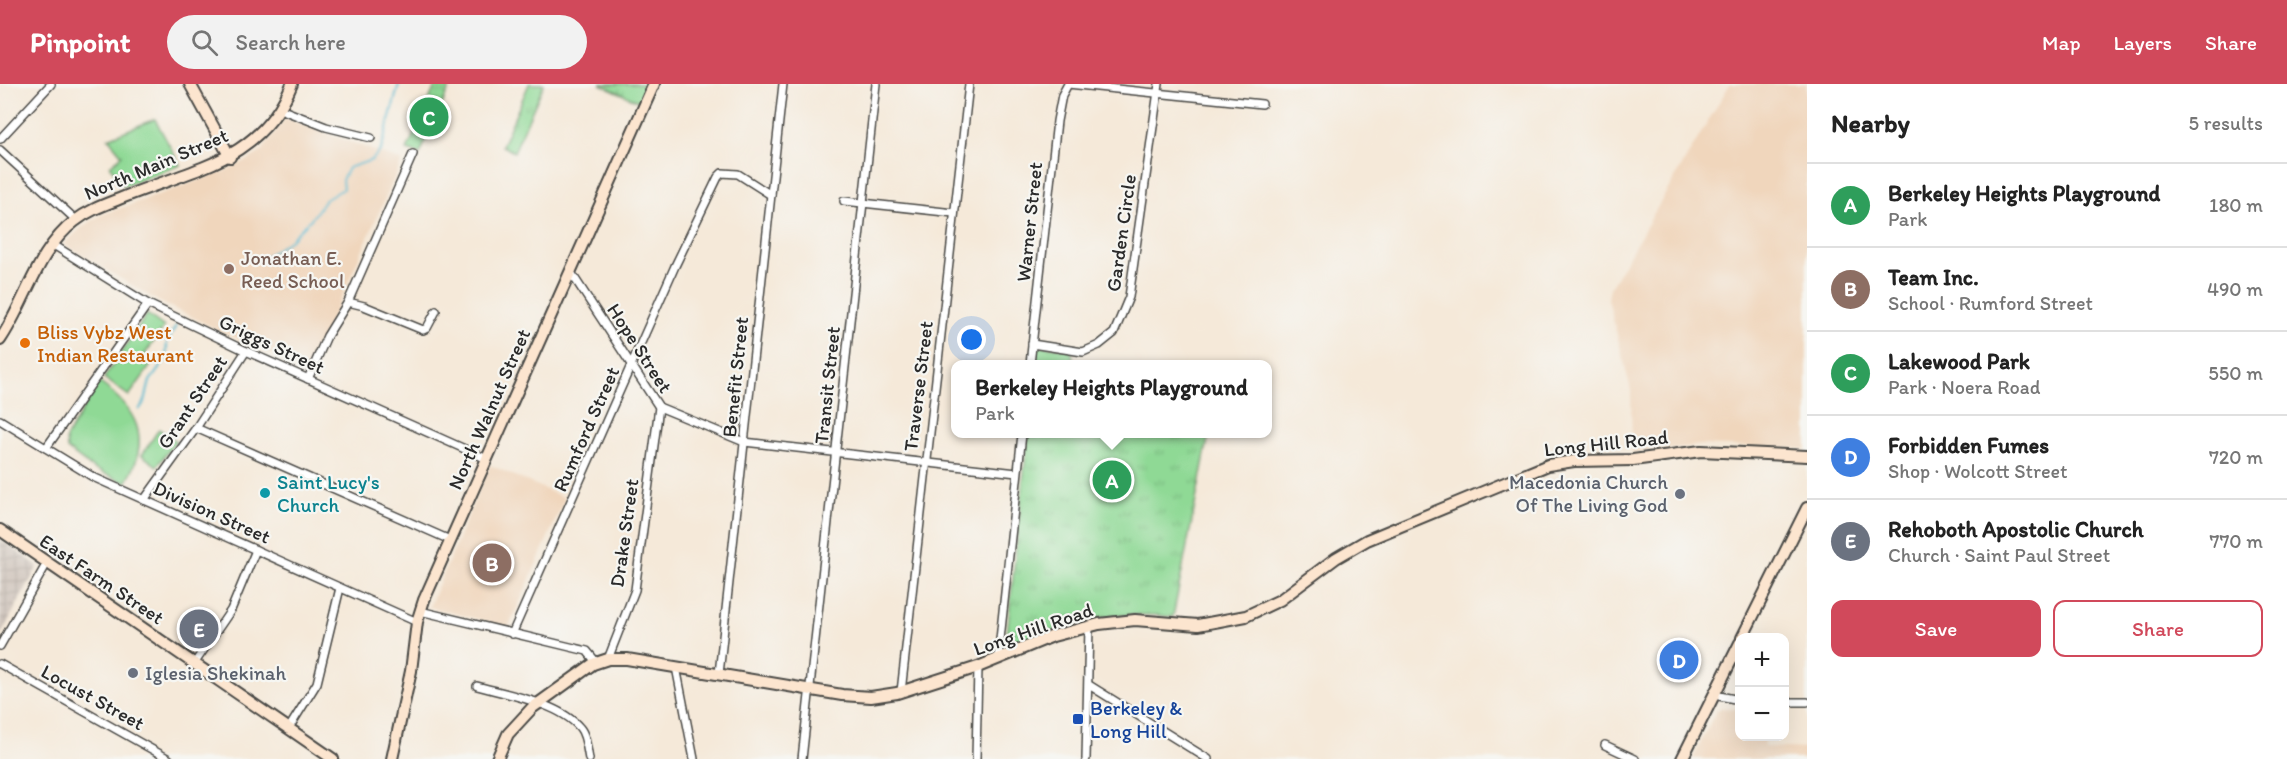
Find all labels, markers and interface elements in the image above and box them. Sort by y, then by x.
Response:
search box [167,15,587,69]
text: Pinpoint [30,25,131,59]
icon: search [188,26,221,59]
text: Search here [236,29,346,56]
text: Map [2042,30,2081,55]
text: Layers [2114,30,2172,55]
text: Share [2205,30,2257,55]
pin: C [410,94,448,140]
text: Nearby [1831,107,1910,139]
text: 5 results [2189,111,2263,135]
street label: North Main Street [80,123,232,205]
street label: Warner Street [1011,161,1047,283]
street label: Garden Circle [1101,173,1141,293]
text: Berkeley Heights Playground [1888,180,2160,207]
text: A [1844,193,1857,217]
text: 180 m [2209,193,2263,217]
text: Park [1888,207,1927,231]
place label: Jonathan E. Reed School [241,246,345,293]
marker: Jonathan E. Reed School [222,262,236,276]
text: Team Inc. [1888,264,1979,291]
text: B [1844,277,1857,301]
text: 490 m [2207,277,2263,301]
text: School · Rumford Street [1888,291,2093,315]
street label: Hope Street [602,299,678,397]
street label: Griggs Street [215,309,329,379]
street label: Benefit Street [717,315,753,439]
street label: Traverse Street [898,319,938,453]
place label: Bliss Vybz West Indian Restaurant [37,320,194,367]
street label: North Walnut Street [443,325,535,493]
street label: Transit Street [809,325,845,445]
your location [957,325,986,354]
marker: Bliss Vybz West Indian Restaurant [18,336,32,350]
text: Lakewood Park [1888,348,2030,375]
street label: Grant Street [152,351,232,453]
popup [951,360,1272,438]
text: C [1844,361,1857,385]
text: 550 m [2208,361,2263,385]
street label: Rumford Street [548,363,624,495]
text: Berkeley Heights Playground [975,374,1248,401]
text: Park · Noera Road [1888,375,2040,399]
text: Park [975,401,1015,425]
street label: Long Hill Road [1543,425,1670,461]
text: Forbidden Fumes [1888,432,2049,459]
text: D [1844,445,1857,469]
text: 720 m [2209,445,2263,469]
pin: A [1092,458,1132,502]
text: Shop · Wolcott Street [1888,459,2068,483]
place label: Saint Lucy's Church [277,470,380,517]
place label: Macedonia Church Of The Living God [1509,470,1668,517]
street label: Division Street [150,475,274,549]
street label: Drake Street [605,477,644,589]
marker: Saint Lucy's Church [258,486,272,500]
marker: Macedonia Church Of The Living God [1673,487,1687,501]
text: Rehoboth Apostolic Church [1888,516,2144,543]
street label: East Farm Street [35,529,169,629]
text: E [1845,529,1856,553]
text: 770 m [2210,529,2263,553]
pin: B [472,540,512,586]
text: Church · Saint Paul Street [1888,543,2110,567]
street label: Long Hill Road [970,597,1096,661]
button: Save [1831,600,2041,657]
button: Share [2053,600,2263,657]
pin: E [180,606,218,652]
map controls [1735,633,1789,741]
button: + [1735,633,1789,687]
pin: D [1660,638,1698,682]
street label: Locust Street [37,659,149,735]
place label: Iglesia Shekinah [145,661,286,685]
marker: Iglesia Shekinah [126,666,140,680]
button: − [1735,687,1789,741]
place label: Berkeley & Long Hill [1090,696,1182,743]
marker: Berkeley & Long Hill [1071,712,1085,726]

